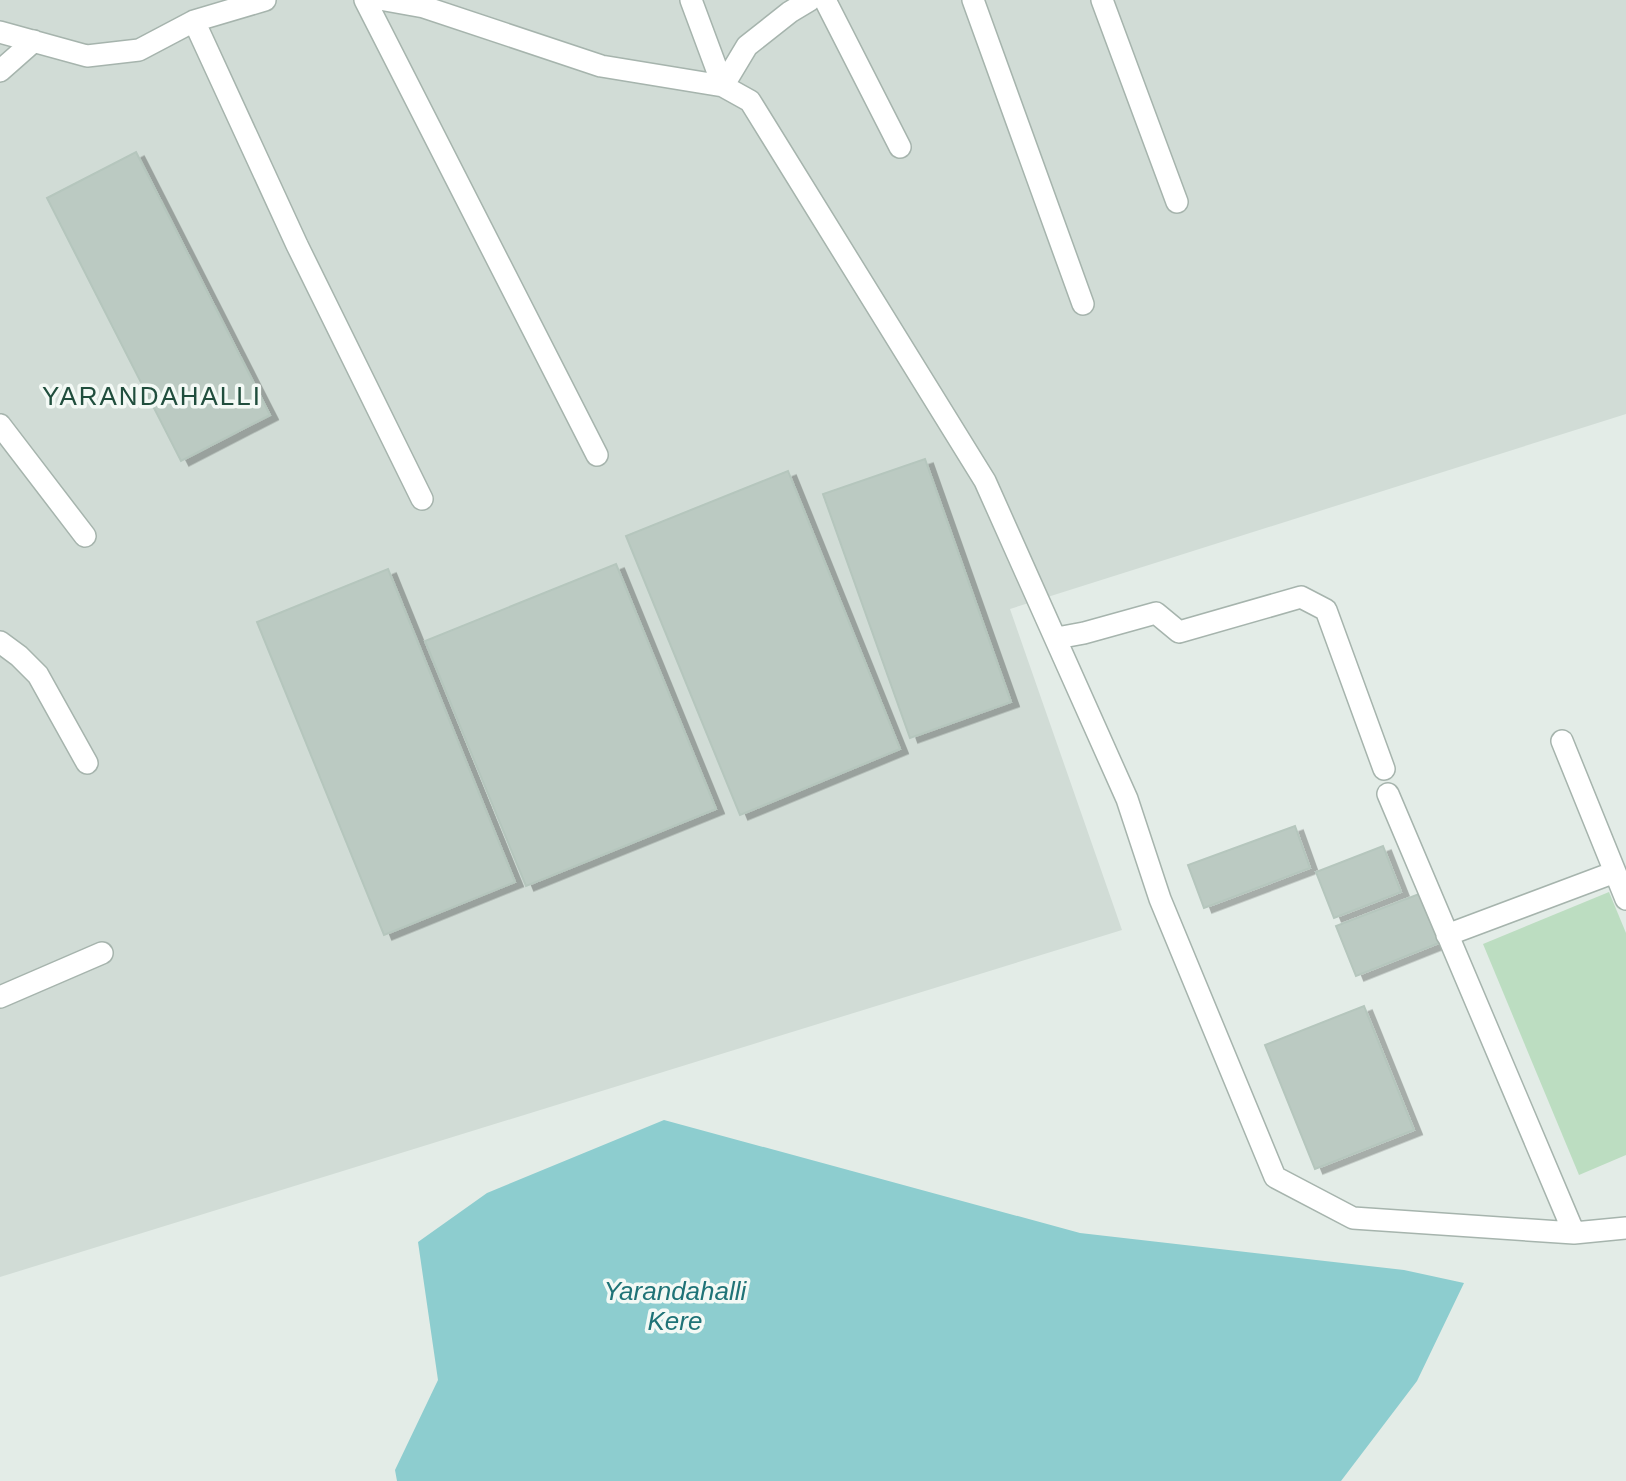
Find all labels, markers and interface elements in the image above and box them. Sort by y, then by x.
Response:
district label: YARANDAHALLI [42,381,262,411]
water label: Yarandahalli Kere [604,1276,748,1336]

